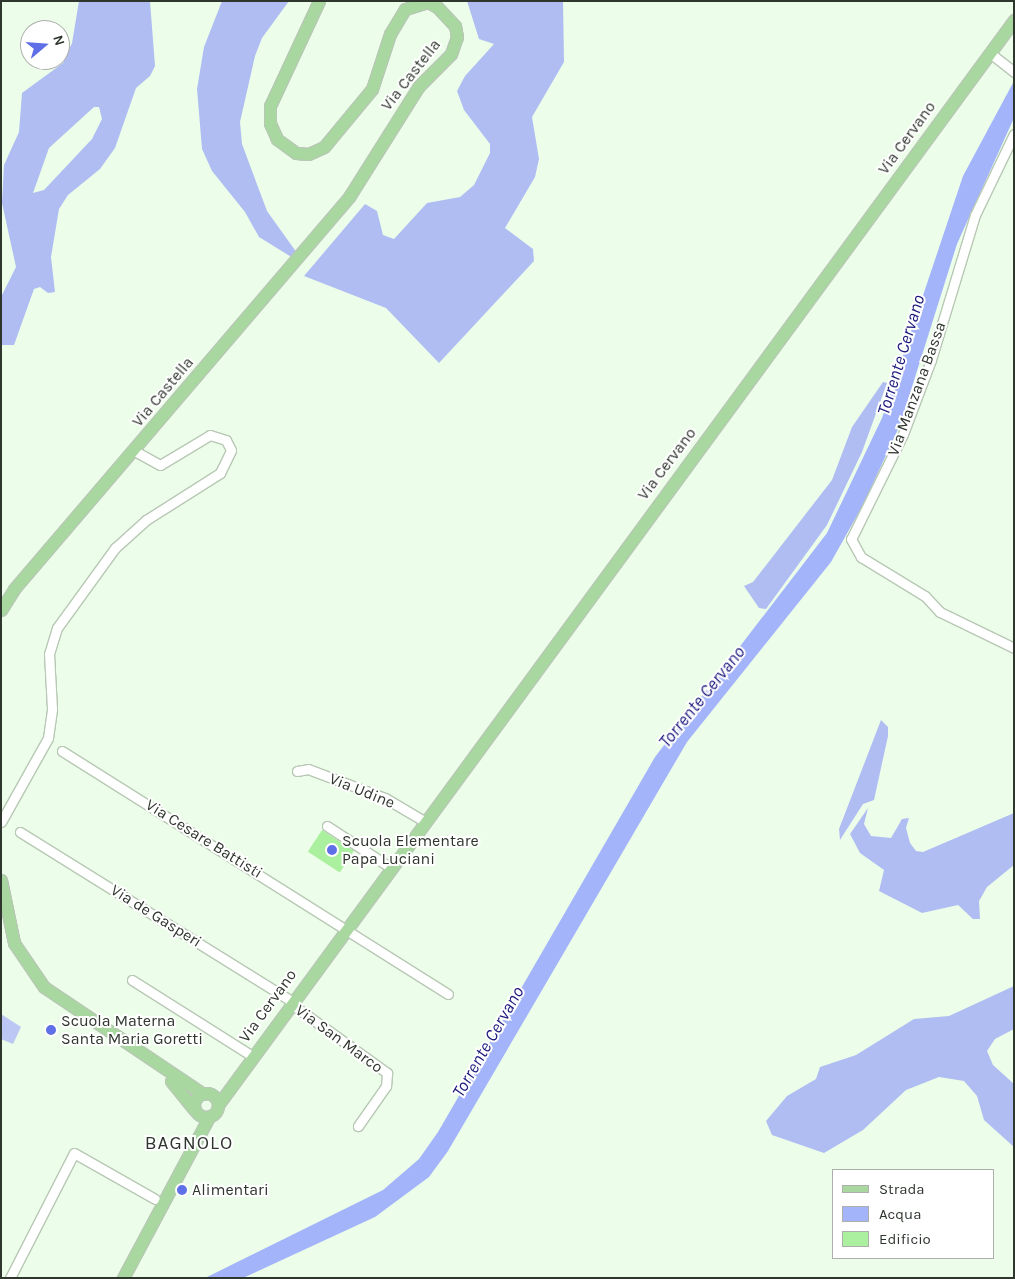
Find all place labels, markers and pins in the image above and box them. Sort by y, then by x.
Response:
place label: Scuola Elementare Papa Luciani [342,831,479,869]
marker: Scuola Elementare Papa Luciani [326,844,338,856]
place label: Scuola Materna Santa Maria Goretti [61,1011,203,1049]
marker: Scuola Materna Santa Maria Goretti [45,1024,57,1036]
place label: Alimentari [192,1180,269,1200]
marker: Alimentari [176,1184,188,1196]

